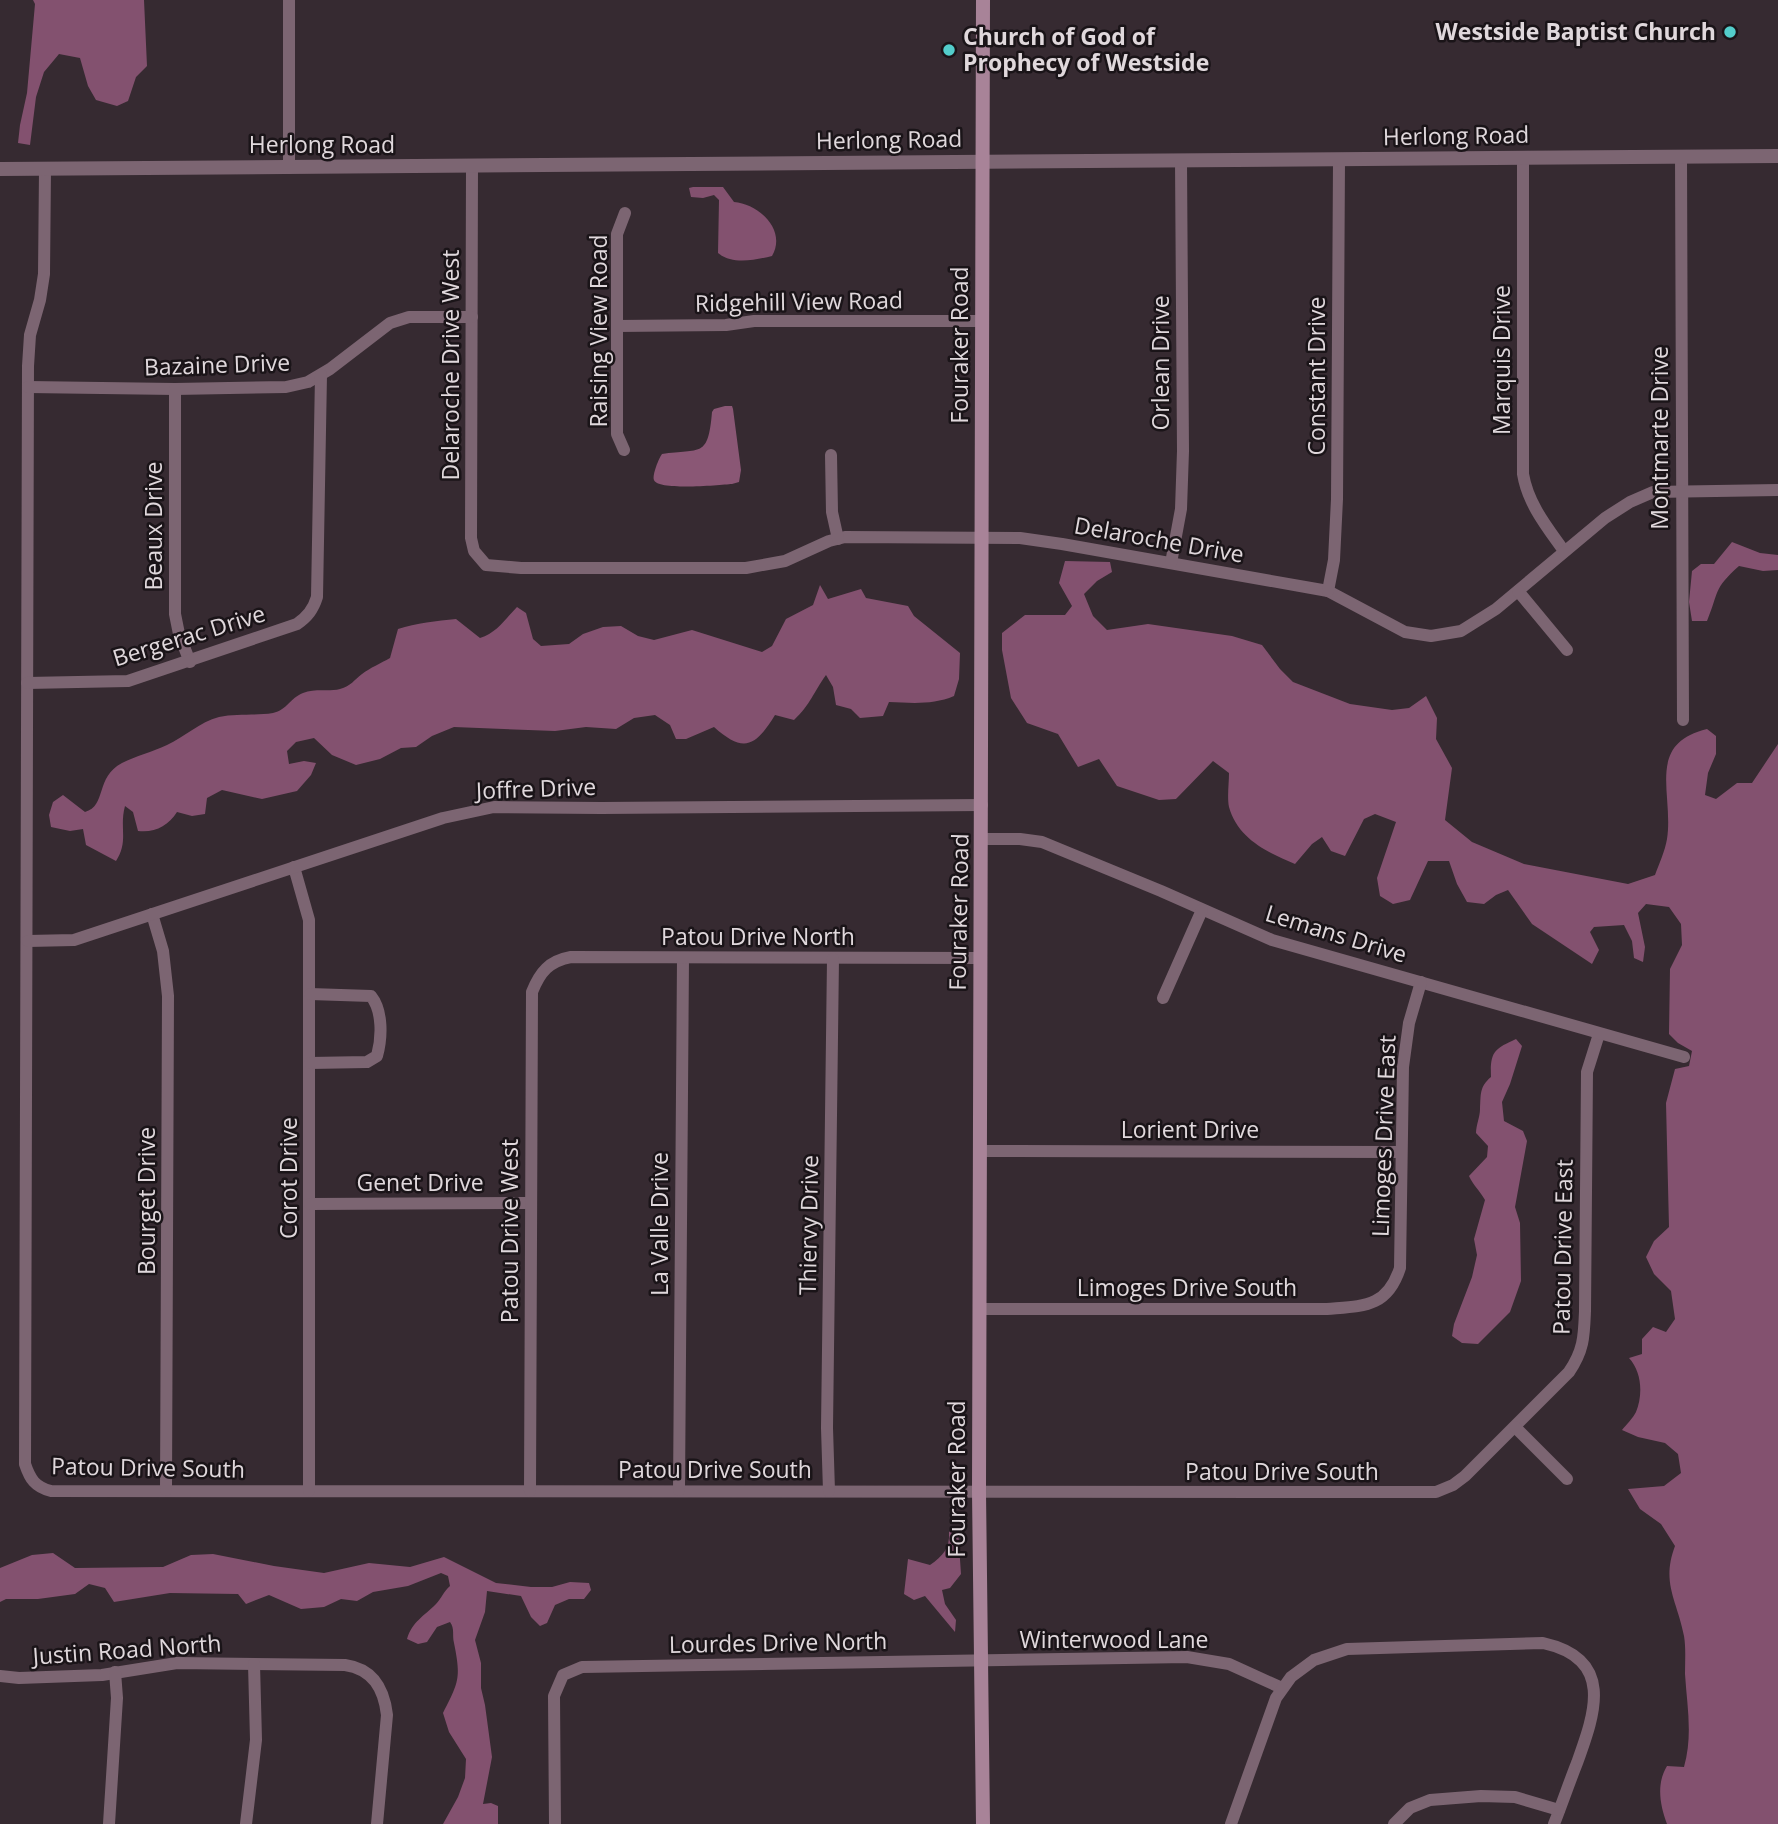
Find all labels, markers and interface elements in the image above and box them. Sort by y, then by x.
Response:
place label: Westside Baptist Church [1436,15,1716,47]
place label: Church of God of Prophecy of Westside [963,20,1209,78]
marker: Westside Baptist Church [1722,24,1738,40]
marker: Church of God of Prophecy of Westside [941,42,957,58]
street label: Herlong Road [1383,118,1529,152]
street label: Herlong Road [816,122,962,156]
street label: Herlong Road [249,128,395,160]
street label: Raising View Road [582,234,614,428]
street label: Delaroche Drive West [434,249,466,481]
street label: Fouraker Road [943,266,975,424]
street label: Ridgehill View Road [695,283,903,319]
street label: Marquis Drive [1485,285,1517,435]
street label: Orlean Drive [1144,295,1176,431]
street label: Constant Drive [1300,297,1332,455]
street label: Bazaine Drive [143,345,291,383]
street label: Montmarte Drive [1643,346,1675,530]
street label: Beaux Drive [137,462,169,590]
street label: Delaroche Drive [1072,508,1247,570]
street label: Bergerac Drive [108,597,269,673]
street label: Joffre Drive [473,770,597,806]
street label: Fouraker Road [941,833,975,991]
street label: Lemans Drive [1262,896,1411,970]
street label: Patou Drive North [661,920,855,952]
street label: Limoges Drive East [1363,1034,1403,1238]
street label: Lorient Drive [1121,1113,1259,1145]
street label: Corot Drive [272,1117,304,1239]
street label: Bourget Drive [130,1127,162,1275]
street label: Patou Drive West [493,1139,525,1323]
street label: La Valle Drive [643,1152,675,1296]
street label: Thiervy Drive [791,1155,825,1295]
street label: Patou Drive East [1544,1159,1580,1335]
street label: Genet Drive [356,1166,484,1198]
street label: Limoges Drive South [1077,1271,1297,1303]
street label: Fouraker Road [940,1400,972,1558]
street label: Patou Drive South [51,1449,245,1485]
street label: Patou Drive South [618,1453,812,1485]
street label: Patou Drive South [1185,1455,1379,1487]
street label: Winterwood Lane [1019,1623,1209,1655]
street label: Lourdes Drive North [669,1624,887,1660]
street label: Justin Road North [30,1626,222,1672]

